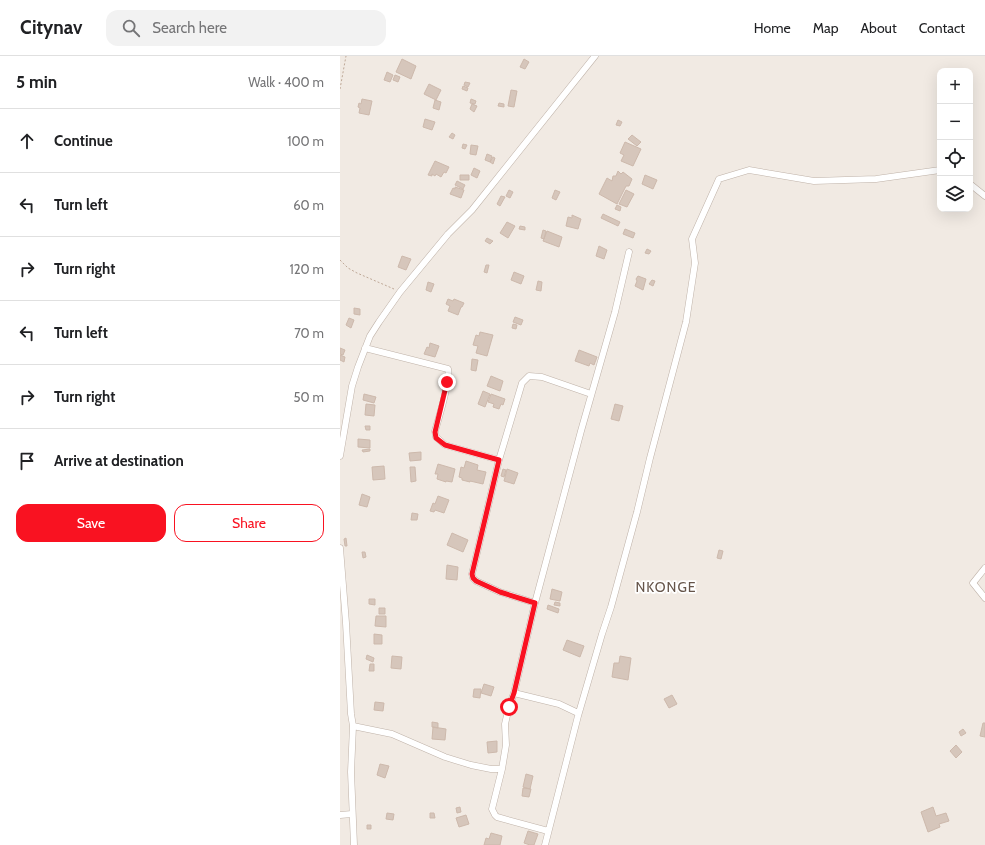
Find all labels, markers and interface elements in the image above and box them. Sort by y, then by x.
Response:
search box [106,10,386,46]
text: Citynav [20,16,82,39]
icon: search [120,17,142,39]
text: Search here [152,19,227,37]
text: Home [754,19,791,37]
text: Map [813,19,838,37]
text: About [860,19,897,37]
text: Contact [919,19,965,37]
map controls [937,68,973,212]
button: + [937,68,973,104]
text: 5 min [16,72,57,92]
text: Walk · 400 m [248,74,324,90]
button: − [937,104,973,140]
icon: ahead [16,130,38,152]
text: Continue [54,132,113,150]
text: 100 m [287,133,324,149]
button: locate [937,140,973,176]
button: layers [937,176,973,212]
icon: left [16,194,38,216]
text: Turn left [54,196,108,214]
text: 60 m [293,197,324,213]
icon: right [16,258,38,280]
text: Turn right [54,260,115,278]
text: 120 m [290,261,324,277]
icon: left [16,322,38,344]
text: Turn left [54,324,108,342]
text: 70 m [294,325,324,341]
route end [438,373,456,391]
icon: right [16,386,38,408]
text: Turn right [54,388,115,406]
text: 50 m [294,389,324,405]
icon: arrive [16,450,38,472]
text: Arrive at destination [54,452,184,470]
button: Save [16,504,166,542]
button: Share [174,504,324,542]
district label: NKONGE [635,578,697,596]
route start [500,698,518,716]

